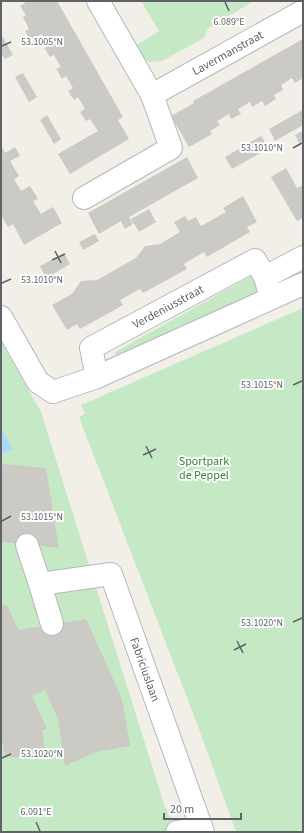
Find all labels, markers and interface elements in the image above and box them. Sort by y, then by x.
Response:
text: 6.089°E [214,15,244,29]
street label: Lavermanstraat [189,26,266,80]
text: 53.1005°N [21,35,63,49]
text: 53.1010°N [241,141,283,155]
text: 53.1010°N [21,273,63,287]
street label: Verdeniusstraat [129,281,207,333]
text: 53.1015°N [241,378,283,392]
park label: Sportpark de Peppel [179,453,229,484]
text: 53.1015°N [21,510,63,524]
text: 53.1020°N [241,616,283,630]
street label: Fabriciuslaan [126,635,164,704]
text: 53.1020°N [21,747,63,761]
scale bar [164,795,241,821]
text: 20 m [170,801,194,818]
text: 6.091°E [21,805,51,819]

